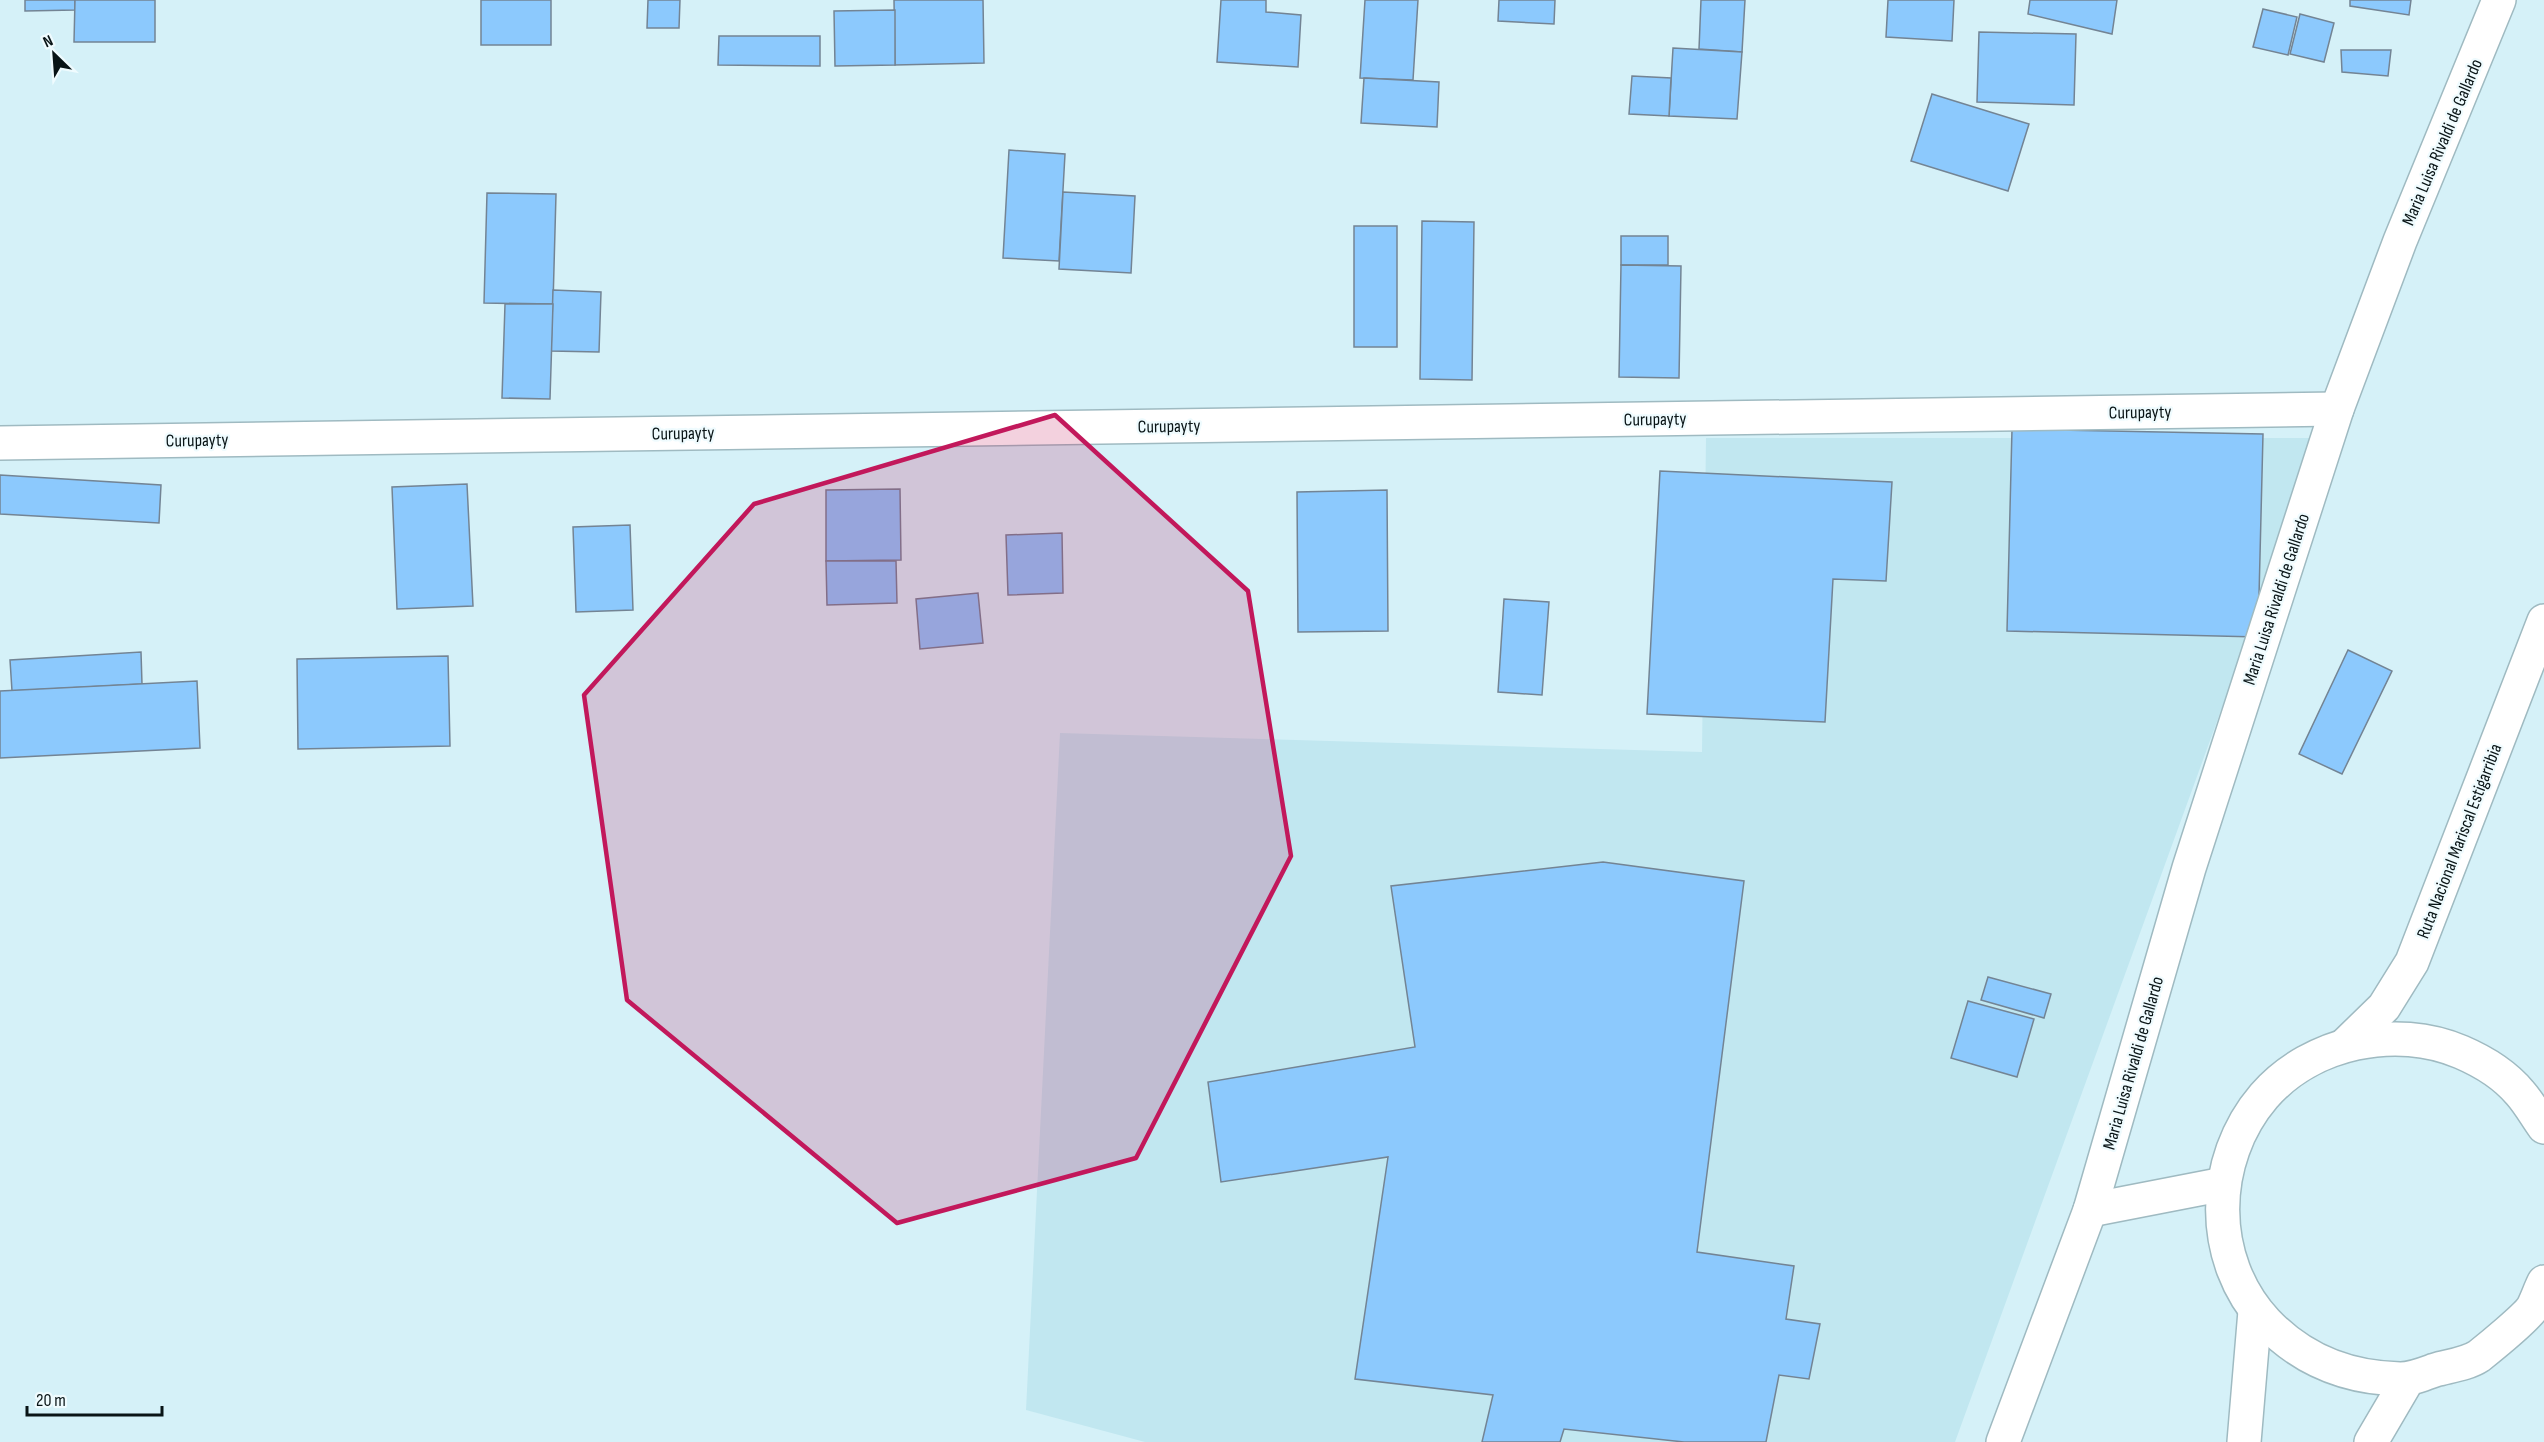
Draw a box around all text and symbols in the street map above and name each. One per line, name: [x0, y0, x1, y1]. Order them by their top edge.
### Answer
north arrow: [24, 24, 84, 84]
text: N: [40, 31, 56, 52]
street label: Maria Luisa Rivaldi de Gallardo: [2398, 56, 2487, 229]
street label: Curupayty: [2108, 401, 2172, 424]
street label: Curupayty: [1623, 408, 1687, 431]
street label: Curupayty: [1137, 415, 1201, 438]
street label: Curupayty: [651, 422, 715, 445]
street label: Curupayty: [165, 429, 229, 452]
street label: Maria Luisa Rivaldi de Gallardo: [2239, 511, 2314, 687]
street label: Ruta Nacional Mariscal Estigarribia: [2413, 741, 2506, 941]
street label: Maria Luisa Rivaldi de Gallardo: [2099, 974, 2168, 1152]
scale bar: [27, 1379, 162, 1417]
text: 20 m: [36, 1390, 66, 1411]

